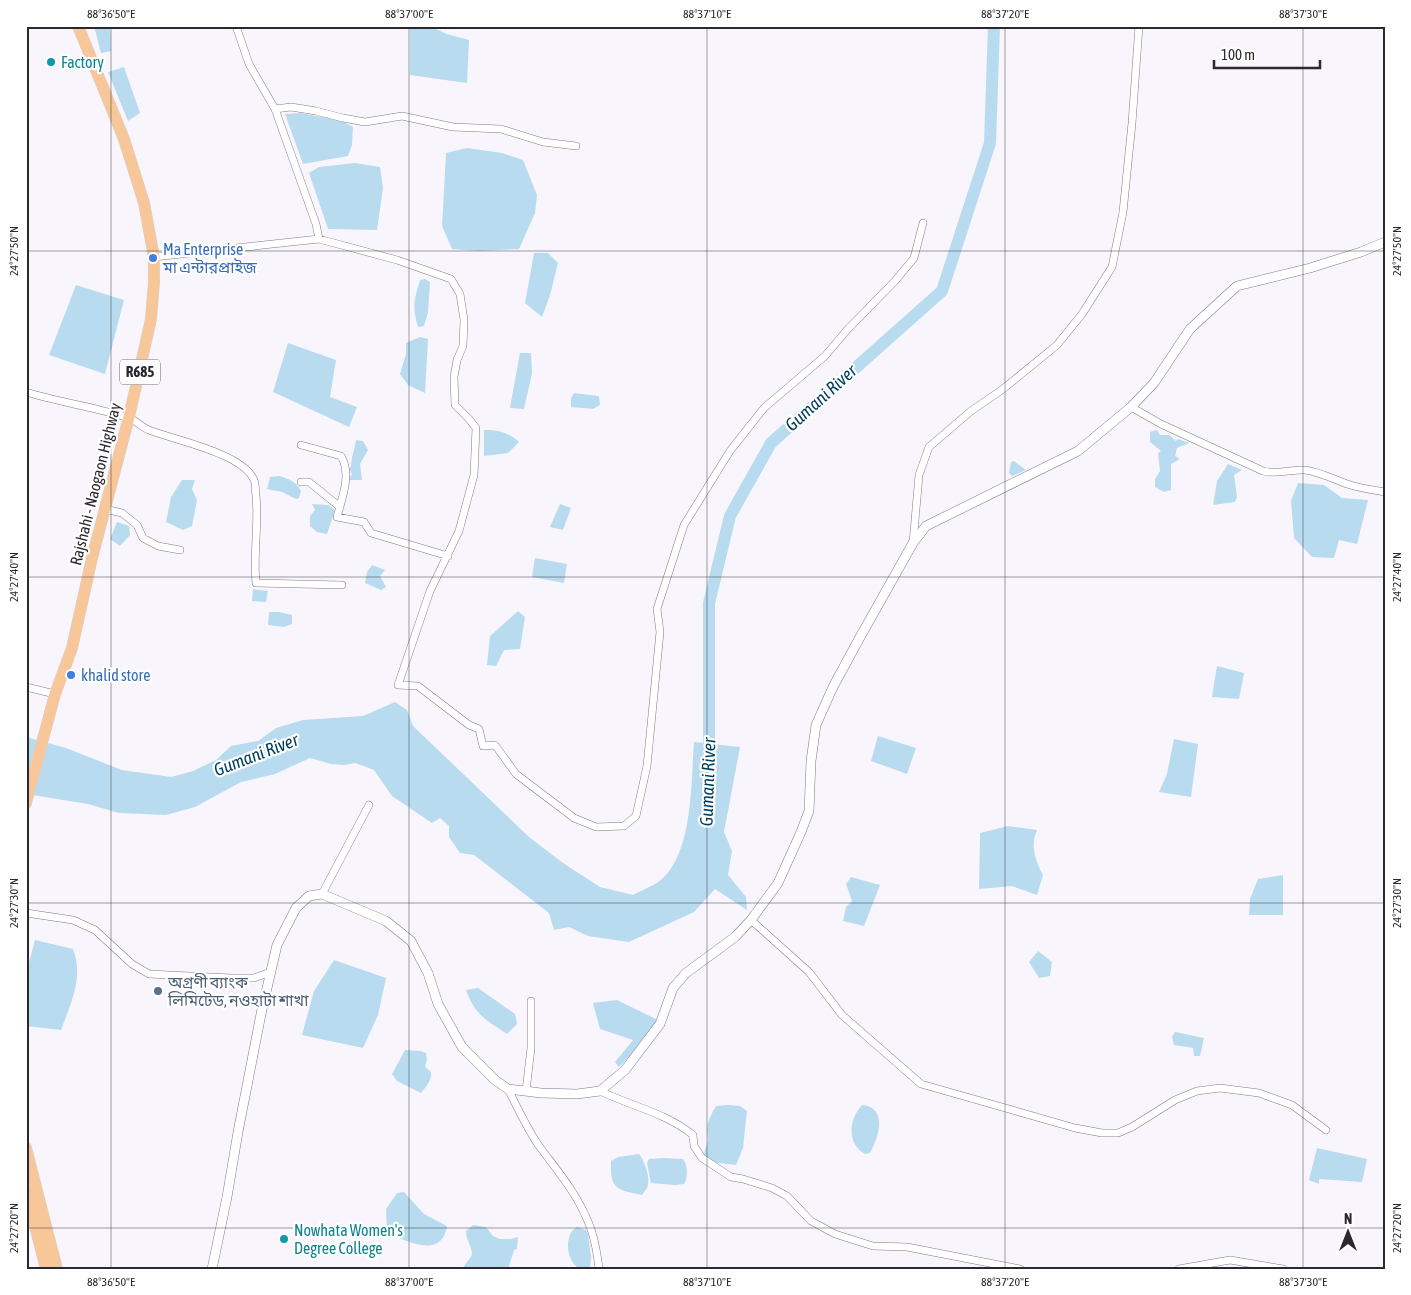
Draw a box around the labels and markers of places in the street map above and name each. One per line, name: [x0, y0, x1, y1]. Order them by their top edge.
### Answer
place label: Factory: [61, 53, 104, 72]
marker: Factory: [45, 56, 57, 68]
place label: Ma Enterprise মা এন্টারপ্রাইজ: [162, 240, 257, 276]
marker: Ma Enterprise মা এন্টারপ্রাইজ: [147, 252, 159, 264]
place label: khalid store: [81, 666, 151, 684]
marker: khalid store: [65, 669, 77, 681]
place label: অগ্রণী ব্যাংক লিমিটেড, নওহাটা শাখা: [167, 973, 309, 1009]
marker: অগ্রণী ব্যাংক লিমিটেড, নওহাটা শাখা: [152, 985, 164, 997]
place label: Nowhata Women's Degree College: [294, 1221, 403, 1258]
marker: Nowhata Women's Degree College: [278, 1233, 290, 1245]

